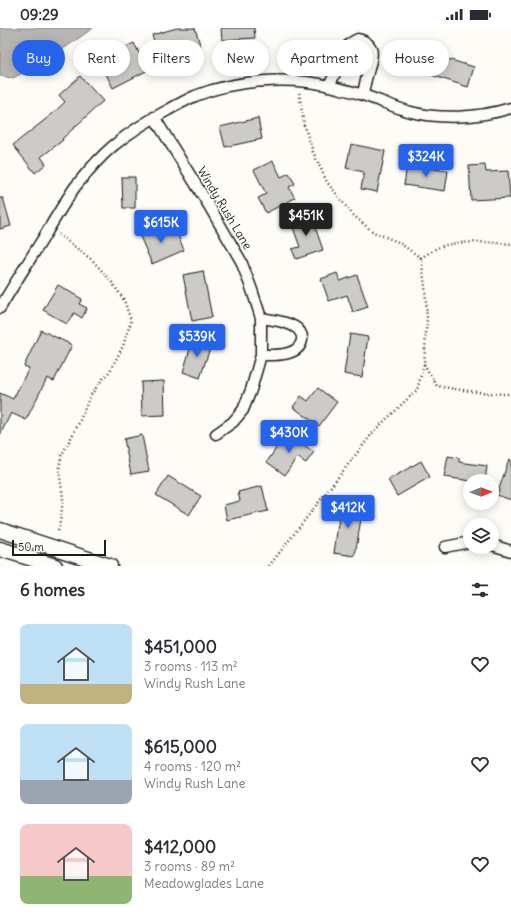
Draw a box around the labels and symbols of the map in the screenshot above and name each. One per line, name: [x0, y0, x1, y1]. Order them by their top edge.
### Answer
pin: $324K: [398, 144, 454, 178]
street label: Windy Rush Lane: [194, 164, 256, 252]
pin: $451K: [278, 203, 334, 237]
pin: $615K: [133, 210, 189, 244]
pin: $539K: [169, 324, 225, 358]
pin: $430K: [261, 420, 317, 454]
north arrow: [463, 474, 499, 510]
pin: $412K: [320, 495, 376, 529]
scale bar: [12, 538, 106, 557]

